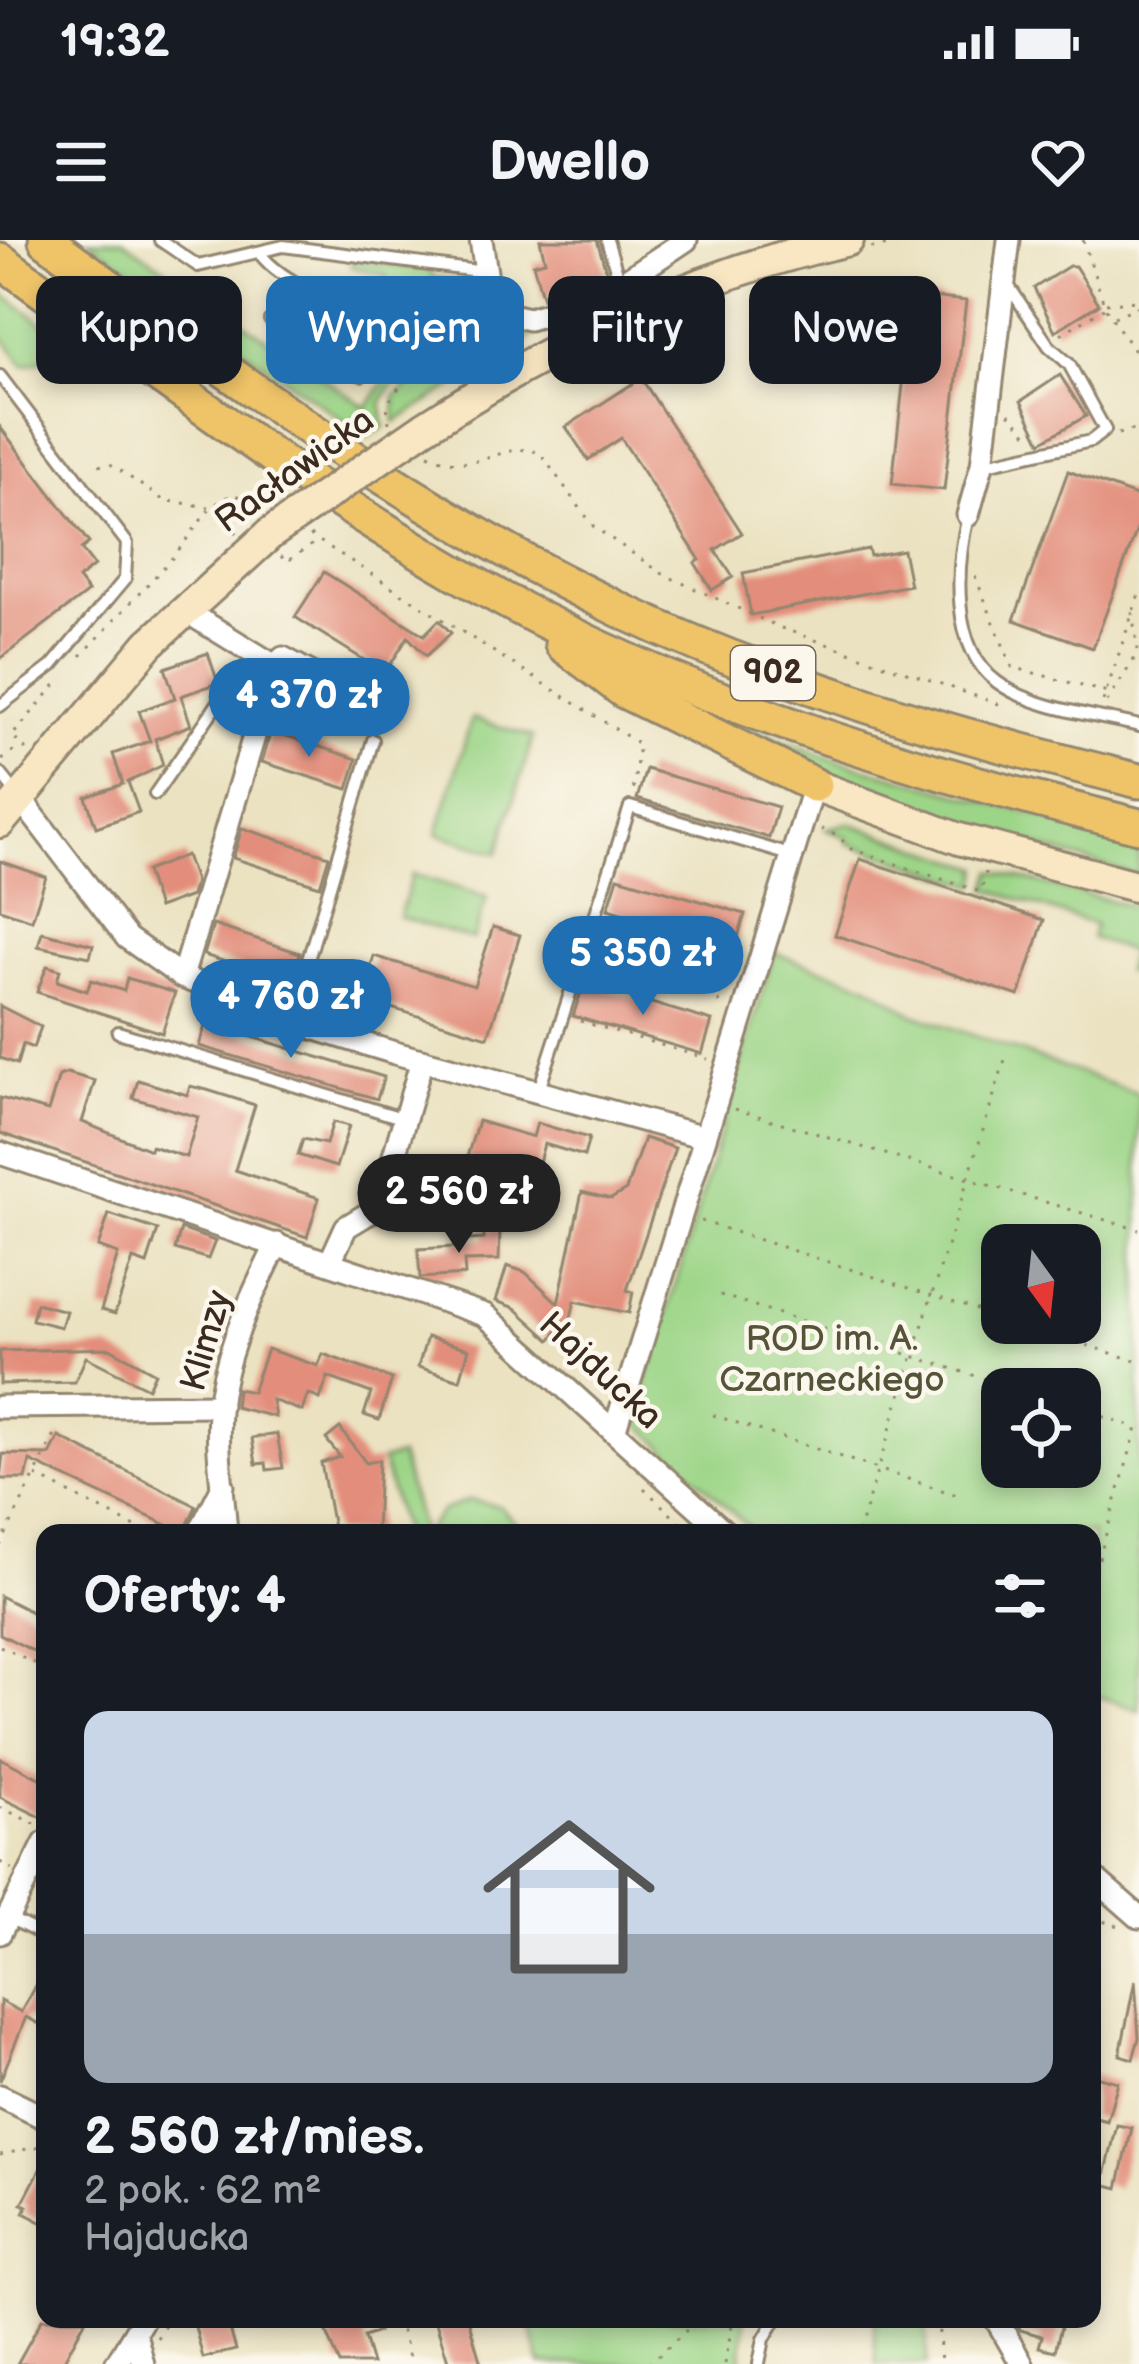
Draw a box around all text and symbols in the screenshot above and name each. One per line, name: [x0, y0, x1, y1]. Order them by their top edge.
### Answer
text: 19:32: [60, 15, 169, 70]
icon: menu: [48, 129, 114, 195]
icon: heart: [1025, 129, 1091, 195]
text: Dwello: [489, 130, 650, 195]
chip: Kupno: [36, 276, 242, 384]
chip: Wynajem: [266, 276, 524, 384]
chip: Filtry: [548, 276, 725, 384]
chip: Nowe: [749, 276, 941, 384]
street label: Racławicka: [207, 399, 383, 543]
road number: 902: [731, 646, 815, 700]
pin: 4 370 zł: [185, 658, 433, 760]
text: 4 370 zł: [236, 673, 382, 720]
pin: 5 350 zł: [519, 916, 767, 1018]
text: 5 350 zł: [569, 931, 717, 978]
pin: 4 760 zł: [167, 959, 415, 1061]
text: 4 760 zł: [217, 974, 365, 1021]
pin: 2 560 zł: [335, 1154, 583, 1256]
text: 2 560 zł: [384, 1169, 534, 1216]
north arrow: [981, 1224, 1101, 1344]
map controls: [981, 1224, 1101, 1488]
street label: Klimzy: [172, 1285, 242, 1396]
street label: Hajducka: [530, 1303, 670, 1439]
park label: ROD im. A. Czarneckiego: [719, 1318, 945, 1402]
button: locate: [981, 1368, 1101, 1488]
icon: filters: [987, 1563, 1053, 1629]
text: Oferty: 4: [84, 1566, 286, 1627]
icon: home: [461, 1789, 677, 2005]
text: 2 560 zł/mies.: [84, 2107, 424, 2168]
text: 2 pok. · 62 m²: [84, 2168, 322, 2215]
text: Hajducka: [84, 2215, 249, 2262]

